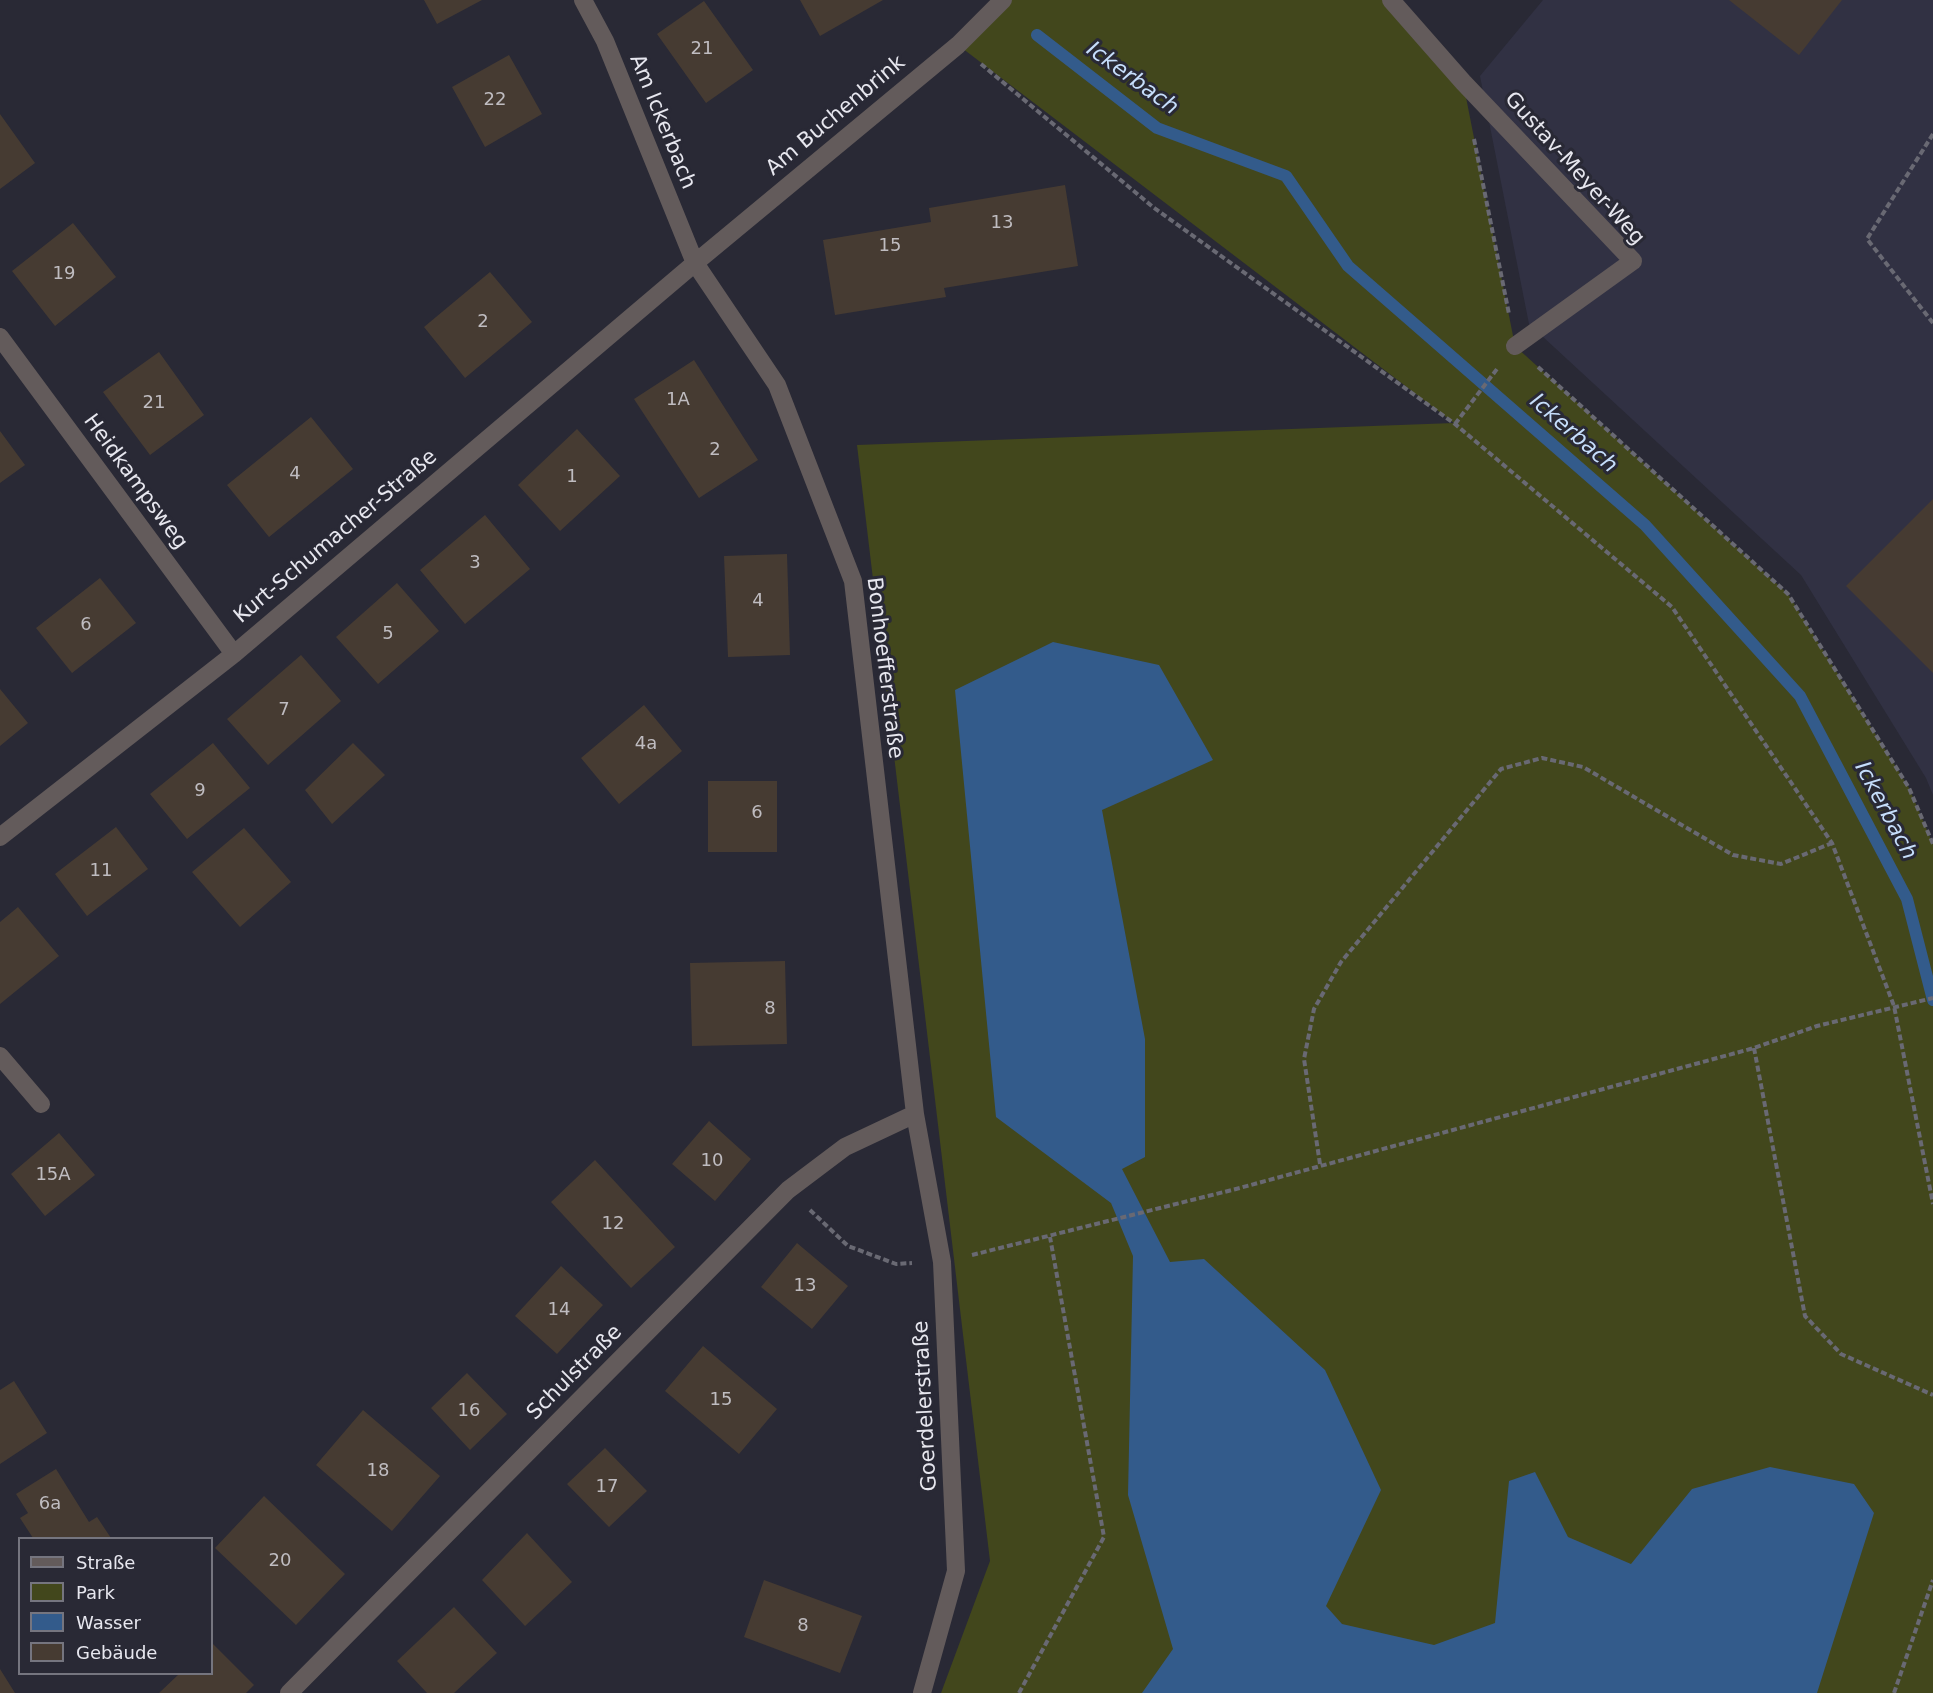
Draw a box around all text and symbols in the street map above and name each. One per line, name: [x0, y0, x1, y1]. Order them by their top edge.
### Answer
water label: Ickerbach: [1081, 37, 1183, 121]
house number: 21: [691, 38, 713, 60]
street label: Am Ickerbach: [623, 51, 701, 193]
street label: Am Buchenbrink: [761, 51, 911, 181]
street label: Gustav-Meyer-Weg: [1499, 87, 1649, 251]
house number: 22: [484, 89, 506, 111]
house number: 13: [991, 212, 1013, 234]
house number: 15: [879, 235, 901, 257]
house number: 19: [53, 263, 75, 285]
house number: 2: [477, 311, 489, 333]
house number: 1A: [666, 389, 690, 411]
water label: Ickerbach: [1524, 389, 1622, 479]
house number: 21: [143, 392, 165, 414]
street label: Heidkampsweg: [78, 410, 192, 554]
house number: 2: [709, 439, 721, 461]
street label: Kurt-Schumacher-Straße: [229, 445, 443, 629]
house number: 4: [289, 463, 301, 485]
house number: 1: [566, 466, 578, 488]
house number: 3: [469, 552, 481, 574]
street label: Bonhoefferstraße: [860, 576, 908, 760]
house number: 4: [752, 590, 764, 612]
house number: 6: [80, 614, 92, 636]
house number: 5: [382, 623, 394, 645]
house number: 7: [278, 699, 290, 721]
house number: 4a: [635, 733, 657, 755]
water label: Ickerbach: [1848, 757, 1922, 865]
house number: 9: [194, 780, 206, 802]
house number: 6: [751, 802, 763, 824]
house number: 11: [90, 860, 112, 882]
house number: 8: [764, 998, 776, 1020]
house number: 10: [701, 1150, 723, 1172]
house number: 15A: [35, 1164, 71, 1186]
house number: 12: [602, 1213, 624, 1235]
house number: 13: [794, 1275, 816, 1297]
house number: 14: [548, 1299, 570, 1321]
street label: Schulstraße: [522, 1320, 628, 1426]
street label: Goerdelerstraße: [909, 1320, 943, 1492]
house number: 15: [710, 1389, 732, 1411]
house number: 16: [458, 1400, 480, 1422]
house number: 18: [367, 1460, 389, 1482]
house number: 17: [596, 1476, 618, 1498]
house number: 6a: [39, 1493, 61, 1515]
legend: [18, 1537, 213, 1675]
house number: 20: [269, 1550, 291, 1572]
text: Straße: [76, 1552, 135, 1573]
text: Park: [76, 1582, 115, 1603]
text: Wasser: [76, 1612, 141, 1633]
house number: 8: [797, 1615, 809, 1637]
text: Gebäude: [76, 1642, 157, 1663]

